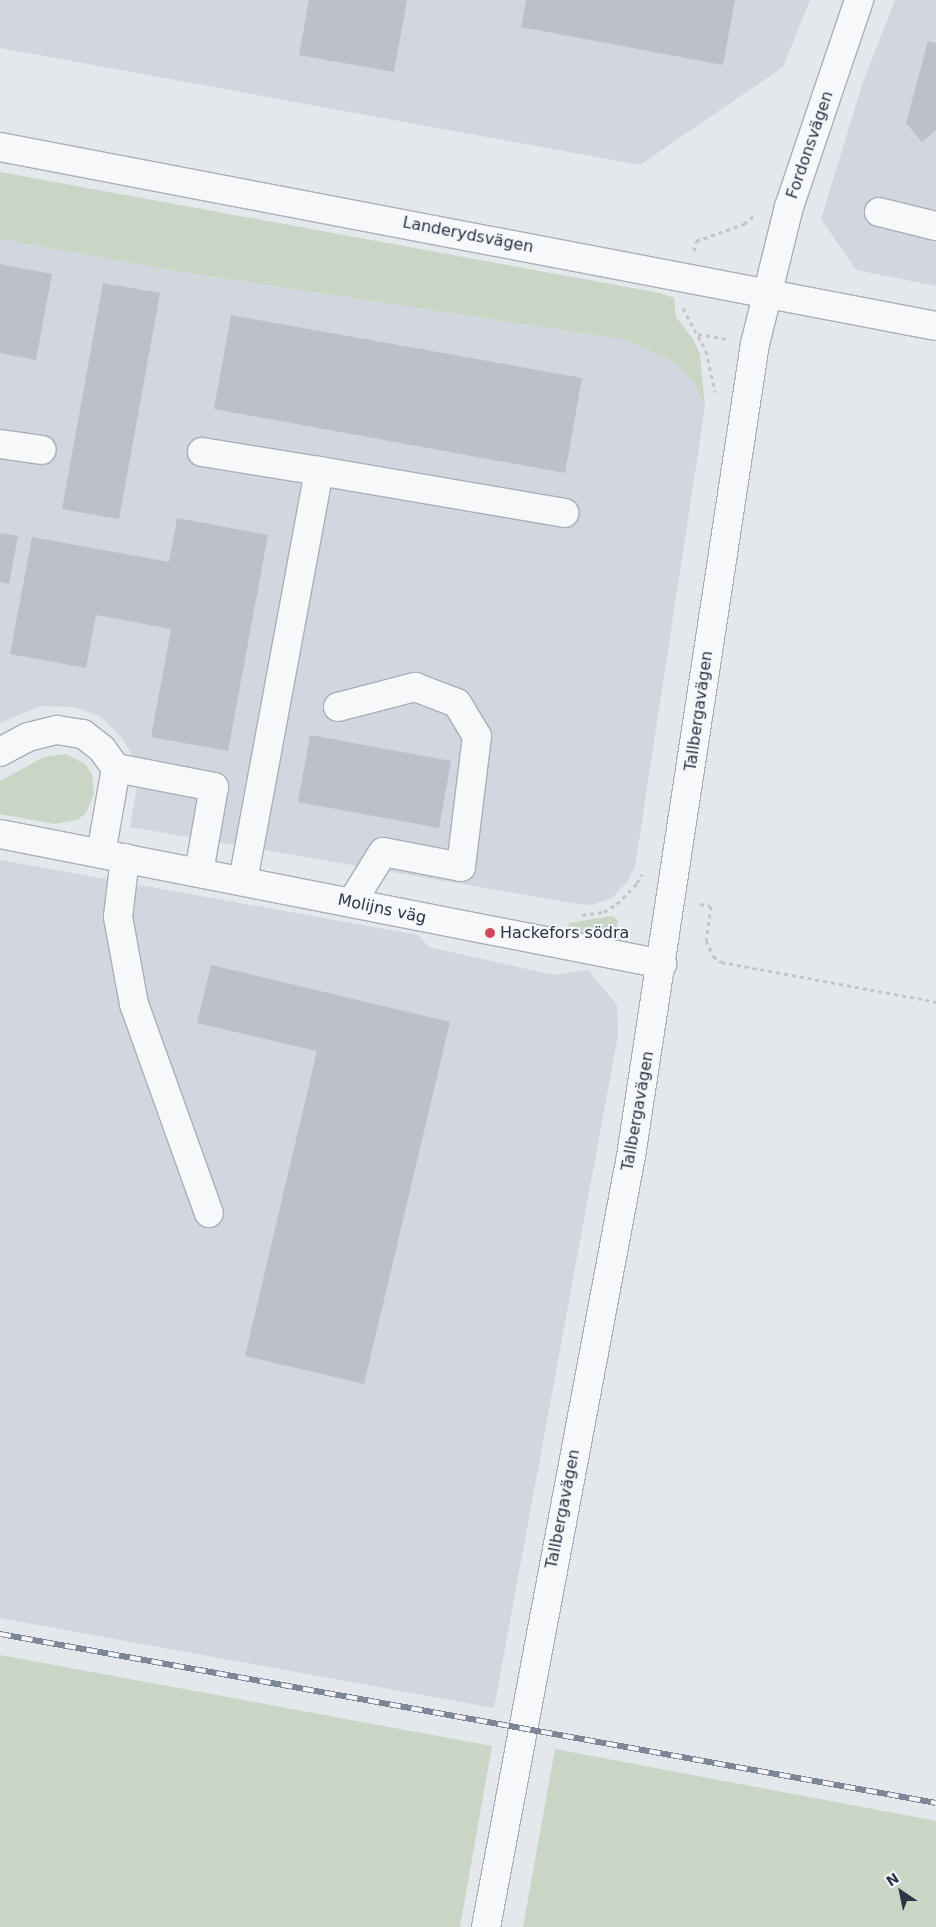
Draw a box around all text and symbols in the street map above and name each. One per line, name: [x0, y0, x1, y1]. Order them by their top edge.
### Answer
street label: Fordonsvägen: [783, 89, 837, 201]
street label: Landerydsvägen: [401, 213, 535, 257]
street label: Tallbergavägen: [681, 650, 717, 772]
street label: Molijns väg: [336, 890, 428, 928]
place label: Hackefors södra: [500, 923, 629, 943]
marker: Hackefors södra: [484, 927, 496, 939]
street label: Tallbergavägen: [618, 1050, 658, 1172]
street label: Tallbergavägen: [542, 1448, 584, 1570]
north arrow: [876, 1867, 926, 1917]
text: N: [883, 1870, 902, 1889]

